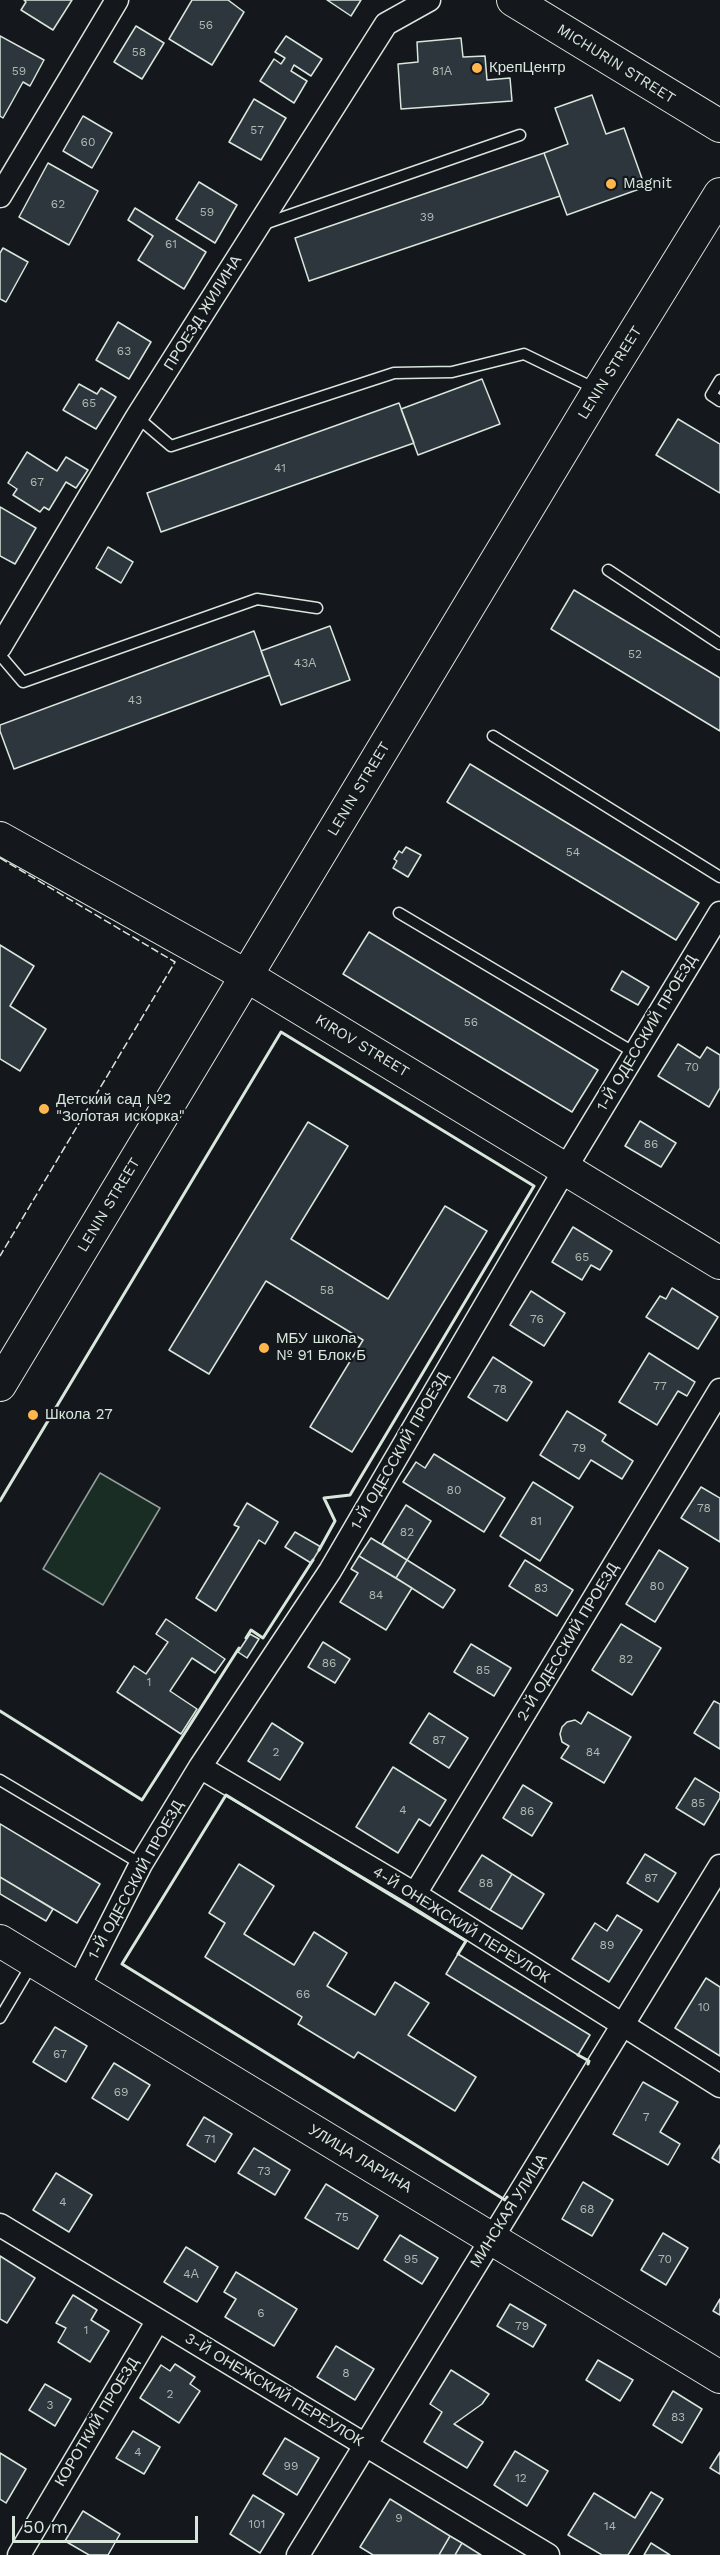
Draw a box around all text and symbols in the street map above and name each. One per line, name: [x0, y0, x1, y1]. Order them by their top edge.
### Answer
house number: 56: [199, 18, 213, 32]
street label: MICHURIN STREET: [554, 20, 678, 108]
house number: 58: [132, 45, 146, 59]
place label: КрепЦентр: [489, 59, 565, 77]
marker: КрепЦентр: [470, 61, 484, 75]
house number: 59: [12, 64, 26, 78]
house number: 81А: [432, 64, 452, 78]
house number: 57: [250, 123, 264, 137]
house number: 60: [81, 135, 95, 149]
place label: Magnit: [623, 175, 672, 193]
marker: Magnit: [604, 177, 618, 191]
house number: 62: [51, 197, 65, 211]
house number: 59: [200, 205, 214, 219]
house number: 39: [420, 210, 434, 224]
house number: 61: [165, 237, 177, 251]
street label: ПРОЕЗД ЖИЛИНА: [160, 252, 246, 374]
street label: LENIN STREET: [574, 323, 646, 423]
house number: 63: [117, 344, 131, 358]
house number: 65: [82, 396, 96, 410]
house number: 41: [274, 461, 286, 475]
house number: 67: [30, 475, 44, 489]
house number: 52: [628, 647, 642, 661]
house number: 43А: [294, 656, 316, 670]
house number: 43: [128, 693, 142, 707]
street label: LENIN STREET: [324, 739, 394, 839]
house number: 54: [566, 845, 580, 859]
street label: 1-Й ОДЕССКИЙ ПРОЕЗД: [593, 952, 701, 1114]
street label: KIROV STREET: [312, 1011, 412, 1081]
house number: 56: [464, 1015, 478, 1029]
house number: 70: [685, 1060, 699, 1074]
place label: Детский сад №2 "Золотая искорка": [56, 1091, 185, 1126]
marker: Детский сад №2 "Золотая искорка": [37, 1102, 51, 1116]
house number: 86: [644, 1137, 658, 1151]
street label: LENIN STREET: [74, 1155, 144, 1255]
house number: 65: [575, 1250, 589, 1264]
house number: 58: [320, 1283, 334, 1297]
house number: 76: [530, 1312, 544, 1326]
place label: МБУ школа № 91 Блок Б: [276, 1330, 366, 1365]
marker: МБУ школа № 91 Блок Б: [257, 1341, 271, 1355]
street label: 1-Й ОДЕССКИЙ ПРОЕЗД: [347, 1369, 453, 1533]
house number: 77: [653, 1379, 667, 1393]
house number: 78: [493, 1382, 507, 1396]
place label: Школа 27: [45, 1406, 113, 1424]
marker: Школа 27: [26, 1408, 40, 1422]
house number: 79: [572, 1441, 586, 1455]
house number: 80: [447, 1483, 461, 1497]
house number: 78: [697, 1501, 711, 1515]
house number: 81: [530, 1514, 542, 1528]
house number: 82: [400, 1525, 414, 1539]
street label: 2-Й ОДЕССКИЙ ПРОЕЗД: [514, 1560, 622, 1724]
house number: 80: [650, 1579, 664, 1593]
house number: 83: [534, 1581, 548, 1595]
house number: 84: [369, 1588, 383, 1602]
house number: 82: [619, 1652, 633, 1666]
house number: 86: [322, 1656, 336, 1670]
house number: 85: [476, 1663, 490, 1677]
house number: 1: [147, 1675, 151, 1689]
house number: 87: [432, 1733, 446, 1747]
house number: 2: [273, 1745, 279, 1759]
house number: 84: [586, 1745, 600, 1759]
house number: 85: [691, 1796, 705, 1810]
street label: 1-Й ОДЕССКИЙ ПРОЕЗД: [85, 1797, 187, 1963]
house number: 4: [399, 1803, 407, 1817]
house number: 86: [520, 1804, 534, 1818]
street label: 4-Й ОНЕЖСКИЙ ПЕРЕУЛОК: [369, 1863, 553, 1987]
house number: 87: [644, 1871, 658, 1885]
house number: 88: [479, 1876, 493, 1890]
house number: 89: [600, 1938, 614, 1952]
house number: 66: [296, 1987, 310, 2001]
house number: 10: [698, 2000, 710, 2014]
house number: 67: [53, 2047, 67, 2061]
house number: 69: [114, 2085, 128, 2099]
house number: 7: [643, 2110, 649, 2124]
street label: УЛИЦА ЛАРИНА: [305, 2121, 415, 2197]
house number: 71: [204, 2132, 216, 2146]
street label: МИНСКАЯ УЛИЦА: [467, 2151, 551, 2271]
house number: 73: [257, 2164, 271, 2178]
house number: 4: [59, 2195, 67, 2209]
house number: 68: [580, 2202, 594, 2216]
house number: 75: [335, 2210, 349, 2224]
house number: 95: [404, 2252, 418, 2266]
house number: 70: [658, 2252, 672, 2266]
house number: 4А: [183, 2267, 199, 2281]
house number: 6: [257, 2306, 265, 2320]
house number: 79: [515, 2319, 529, 2333]
house number: 1: [84, 2323, 88, 2337]
street label: 3-Й ОНЕЖСКИЙ ПЕРЕУЛОК: [182, 2330, 366, 2450]
street label: КОРОТКИЙ ПРОЕЗД: [51, 2354, 143, 2490]
house number: 8: [342, 2366, 350, 2380]
house number: 2: [167, 2387, 173, 2401]
house number: 3: [47, 2398, 53, 2412]
house number: 83: [671, 2410, 685, 2424]
house number: 4: [134, 2445, 142, 2459]
house number: 99: [284, 2459, 298, 2473]
house number: 12: [515, 2471, 527, 2485]
scale bar: [15, 2504, 201, 2542]
house number: 9: [395, 2511, 403, 2525]
text: 50 m: [23, 2516, 68, 2537]
house number: 101: [249, 2517, 265, 2531]
house number: 14: [604, 2519, 616, 2533]

